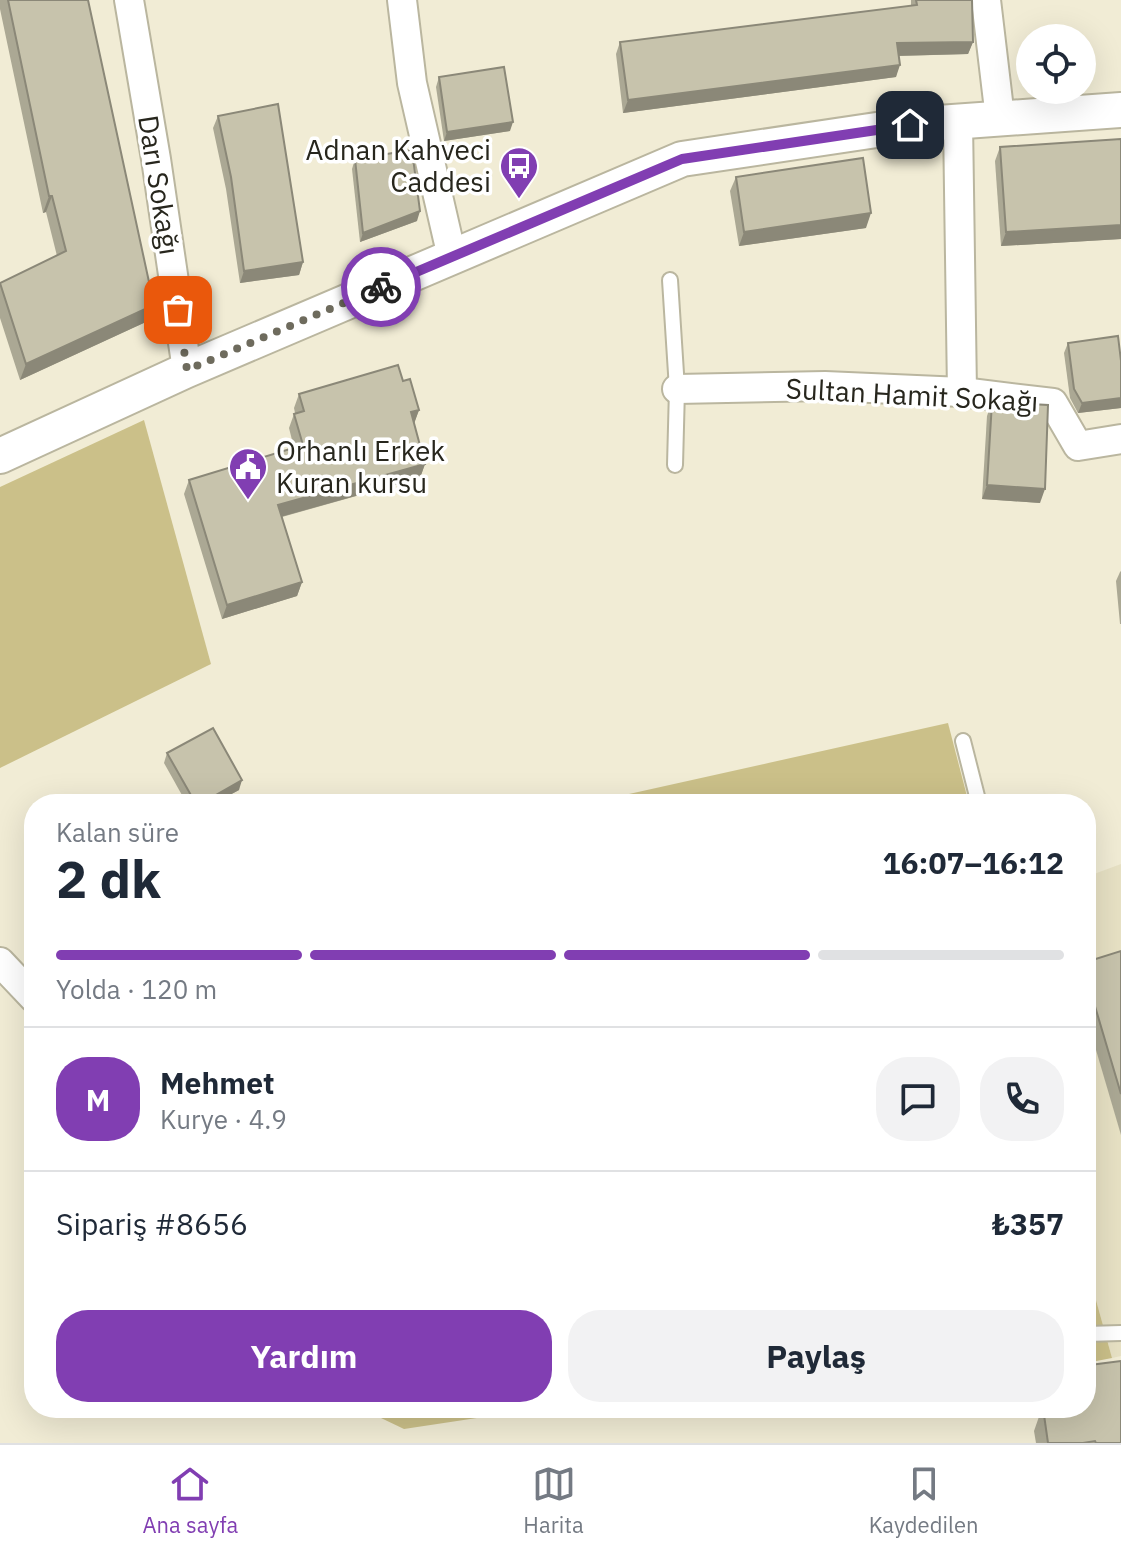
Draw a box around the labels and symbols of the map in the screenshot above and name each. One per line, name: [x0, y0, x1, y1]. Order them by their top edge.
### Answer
pin: [876, 91, 944, 159]
street label: Darı Sokağı: [130, 112, 189, 257]
place label: Adnan Kahveci Caddesi: [305, 131, 491, 200]
bus stop icon: Adnan Kahveci Caddesi: [498, 145, 540, 200]
courier: [341, 247, 421, 327]
pin: [144, 276, 212, 344]
street label: Sultan Hamit Sokağı: [785, 369, 1039, 420]
place label: Orhanlı Erkek Kuran kursu: [276, 432, 445, 501]
public building icon: Orhanlı Erkek Kuran kursu: [227, 446, 269, 501]

